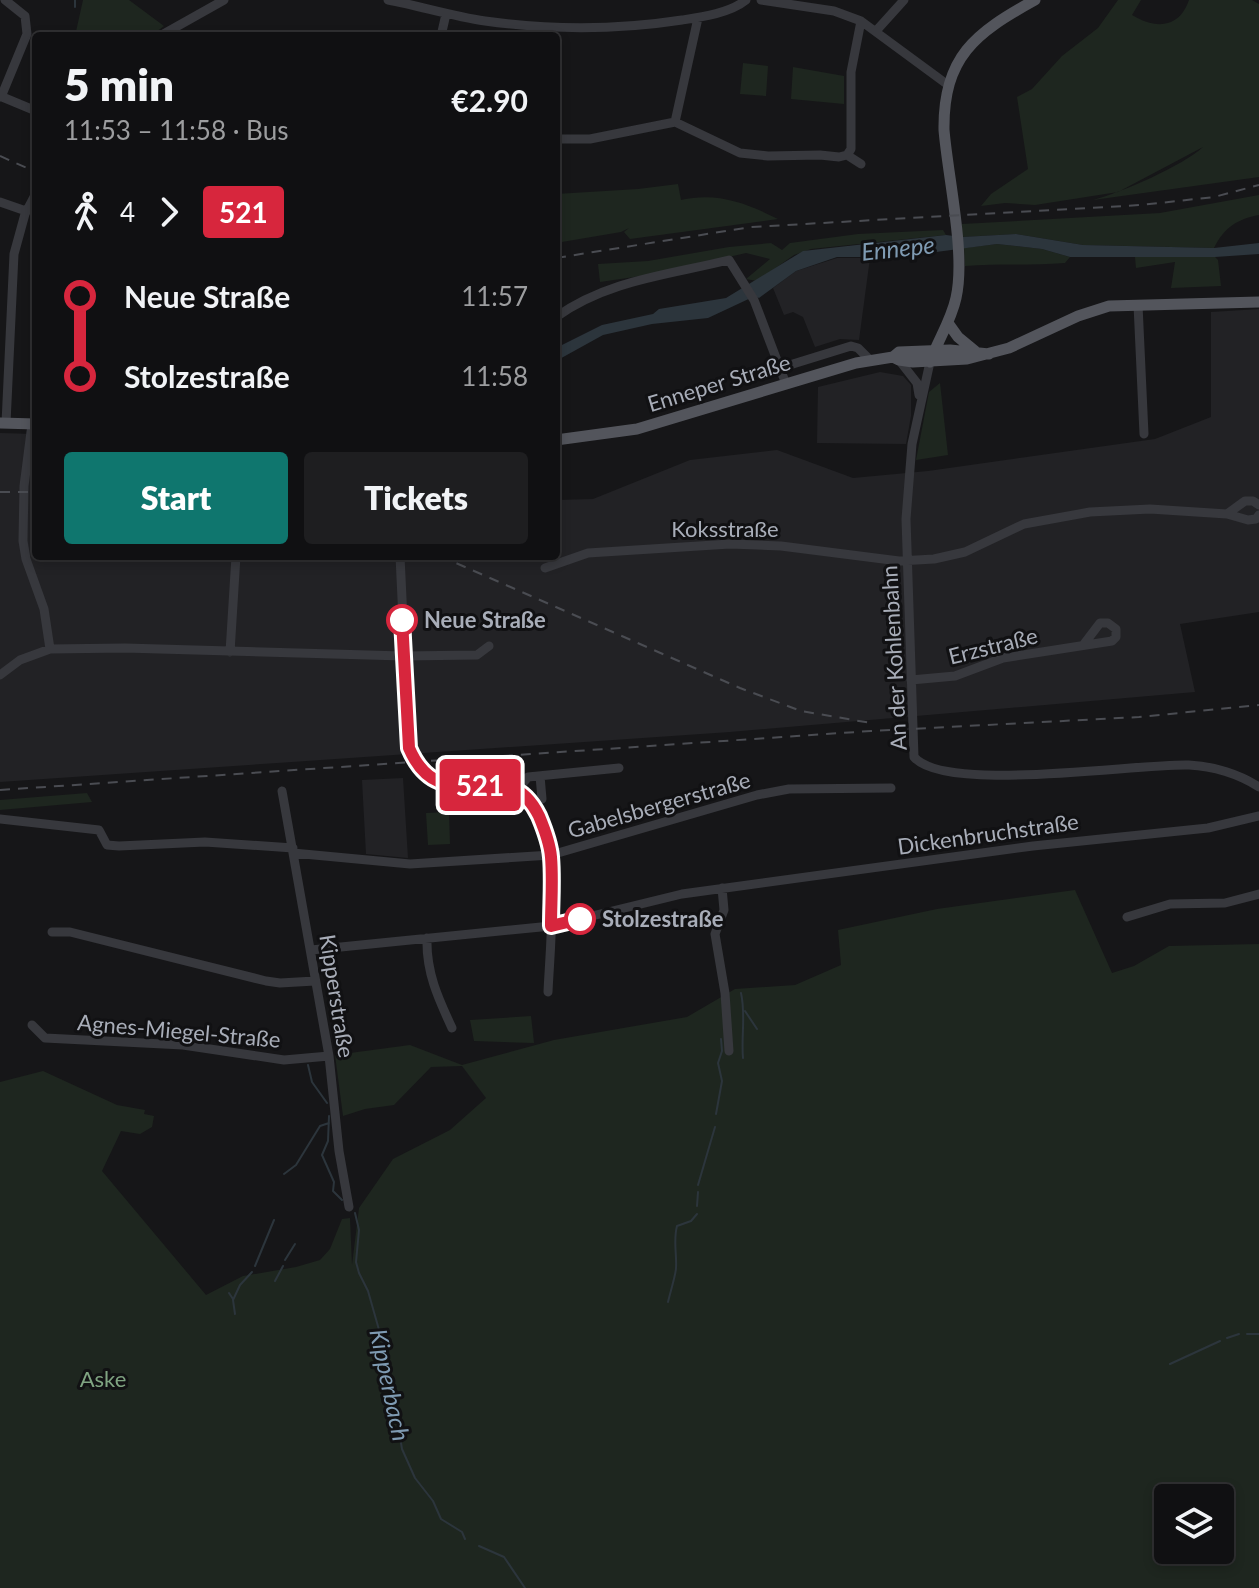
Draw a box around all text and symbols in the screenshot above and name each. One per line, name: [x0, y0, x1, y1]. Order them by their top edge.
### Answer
text: 5 min: [64, 58, 174, 110]
text: €2.90: [451, 82, 528, 118]
text: 11:53 – 11:58 · Bus: [64, 114, 288, 146]
icon: walk: [64, 190, 108, 234]
icon: forward: [147, 190, 191, 234]
text: 521: [219, 195, 268, 229]
text: 4: [120, 196, 135, 228]
water label: Ennepe: [860, 229, 936, 266]
text: Neue Straße: [124, 278, 290, 314]
text: 11:57: [461, 280, 528, 312]
street label: Enneper Straße: [644, 348, 794, 417]
text: Stolzestraße: [124, 358, 290, 394]
text: 11:58: [461, 360, 528, 392]
button: Start: [64, 452, 288, 544]
button: Tickets: [304, 452, 528, 544]
street label: Koksstraße: [671, 515, 779, 542]
street label: An der Kohlenbahn: [875, 565, 912, 751]
marker: Neue Straße: [387, 605, 417, 635]
place label: Neue Straße: [424, 606, 546, 633]
street label: Erzstraße: [946, 621, 1040, 670]
line badge: 521: [434, 759, 526, 811]
street label: Gabelsbergerstraße: [564, 766, 753, 843]
text: 521: [456, 768, 504, 802]
street label: Dickenbruchstraße: [896, 807, 1080, 860]
marker: Stolzestraße: [565, 904, 595, 934]
place label: Stolzestraße: [602, 905, 724, 932]
street label: Kipperstraße: [314, 932, 361, 1060]
street label: Agnes-Miegel-Straße: [76, 1008, 282, 1053]
water label: Kipperbach: [364, 1326, 416, 1443]
park label: Aske: [80, 1365, 126, 1392]
map controls: [1154, 1484, 1234, 1564]
button: layers: [1154, 1484, 1234, 1564]

